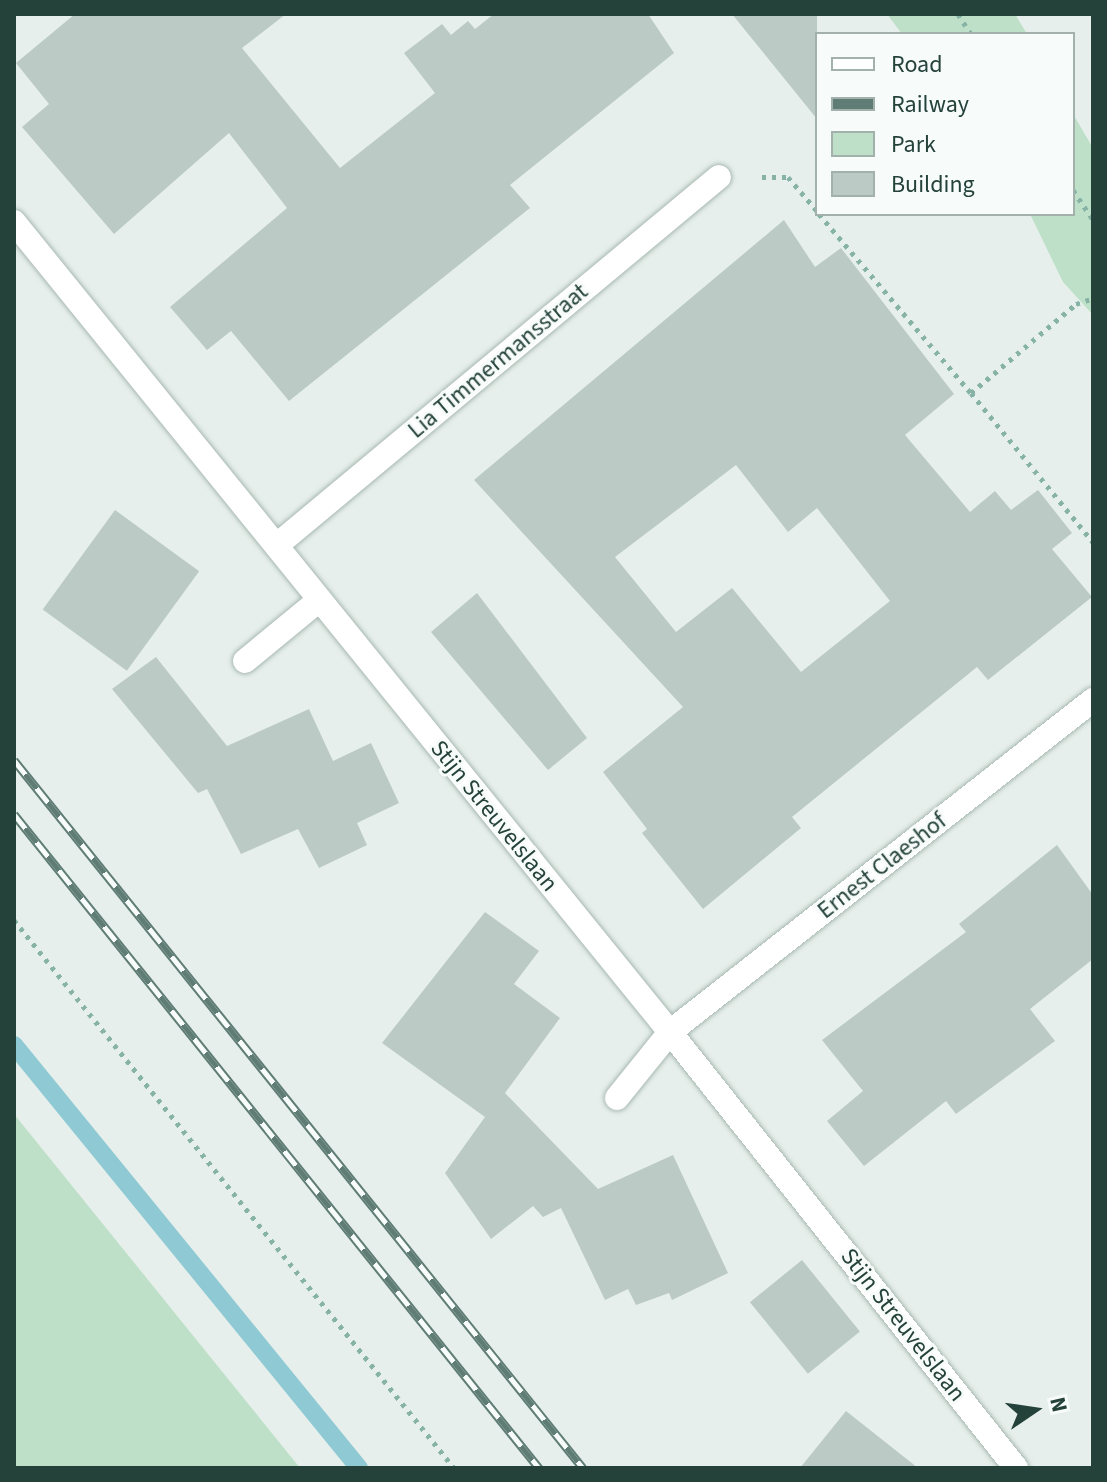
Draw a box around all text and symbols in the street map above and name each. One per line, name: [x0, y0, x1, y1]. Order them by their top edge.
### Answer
legend: [815, 32, 1075, 216]
text: Road: [891, 47, 943, 82]
text: Railway: [891, 87, 969, 122]
text: Park: [891, 127, 936, 162]
text: Building: [891, 167, 975, 202]
street label: Lia Timmermansstraat: [402, 277, 594, 445]
street label: Stijn Streuvelslaan: [424, 735, 564, 897]
street label: Ernest Claeshof: [812, 807, 952, 925]
street label: Stijn Streuvelslaan: [834, 1243, 972, 1407]
north arrow: [995, 1370, 1075, 1450]
text: N: [1041, 1394, 1076, 1415]

